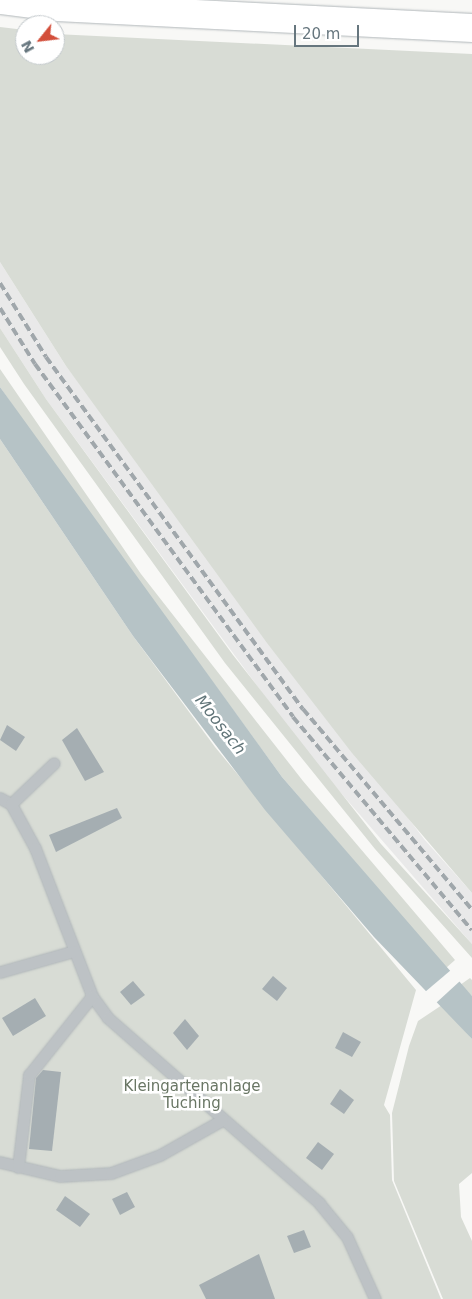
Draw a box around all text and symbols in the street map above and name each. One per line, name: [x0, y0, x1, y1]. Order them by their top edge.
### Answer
north arrow: [15, 15, 65, 65]
scale bar: [297, 15, 362, 47]
text: 20 m: [302, 25, 340, 43]
text: N: [18, 38, 38, 56]
water label: Moosach: [191, 691, 249, 759]
park label: Kleingartenanlage Tuching: [123, 1077, 261, 1112]

